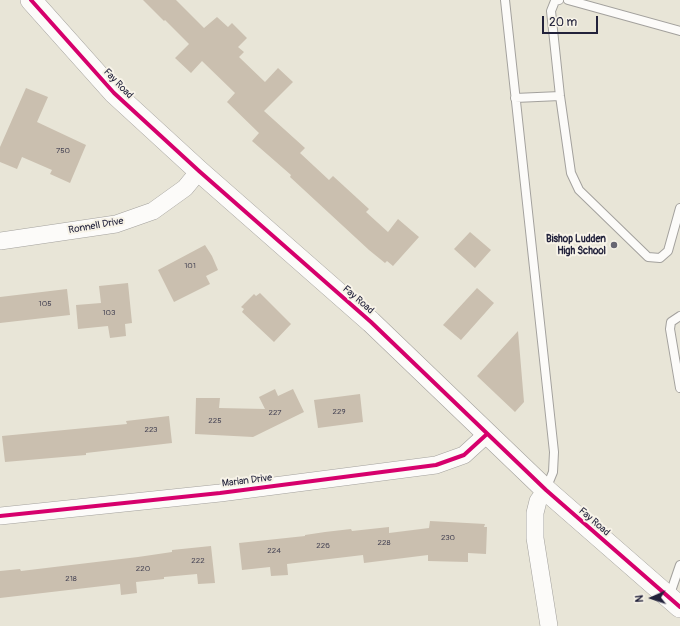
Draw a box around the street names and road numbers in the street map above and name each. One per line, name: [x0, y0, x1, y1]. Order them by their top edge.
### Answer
street label: Fay Road: [101, 66, 135, 102]
street label: Ronnell Drive: [68, 215, 124, 237]
street label: Fay Road: [340, 283, 376, 317]
street label: Marian Drive: [221, 472, 273, 490]
street label: Fay Road: [576, 505, 612, 539]

